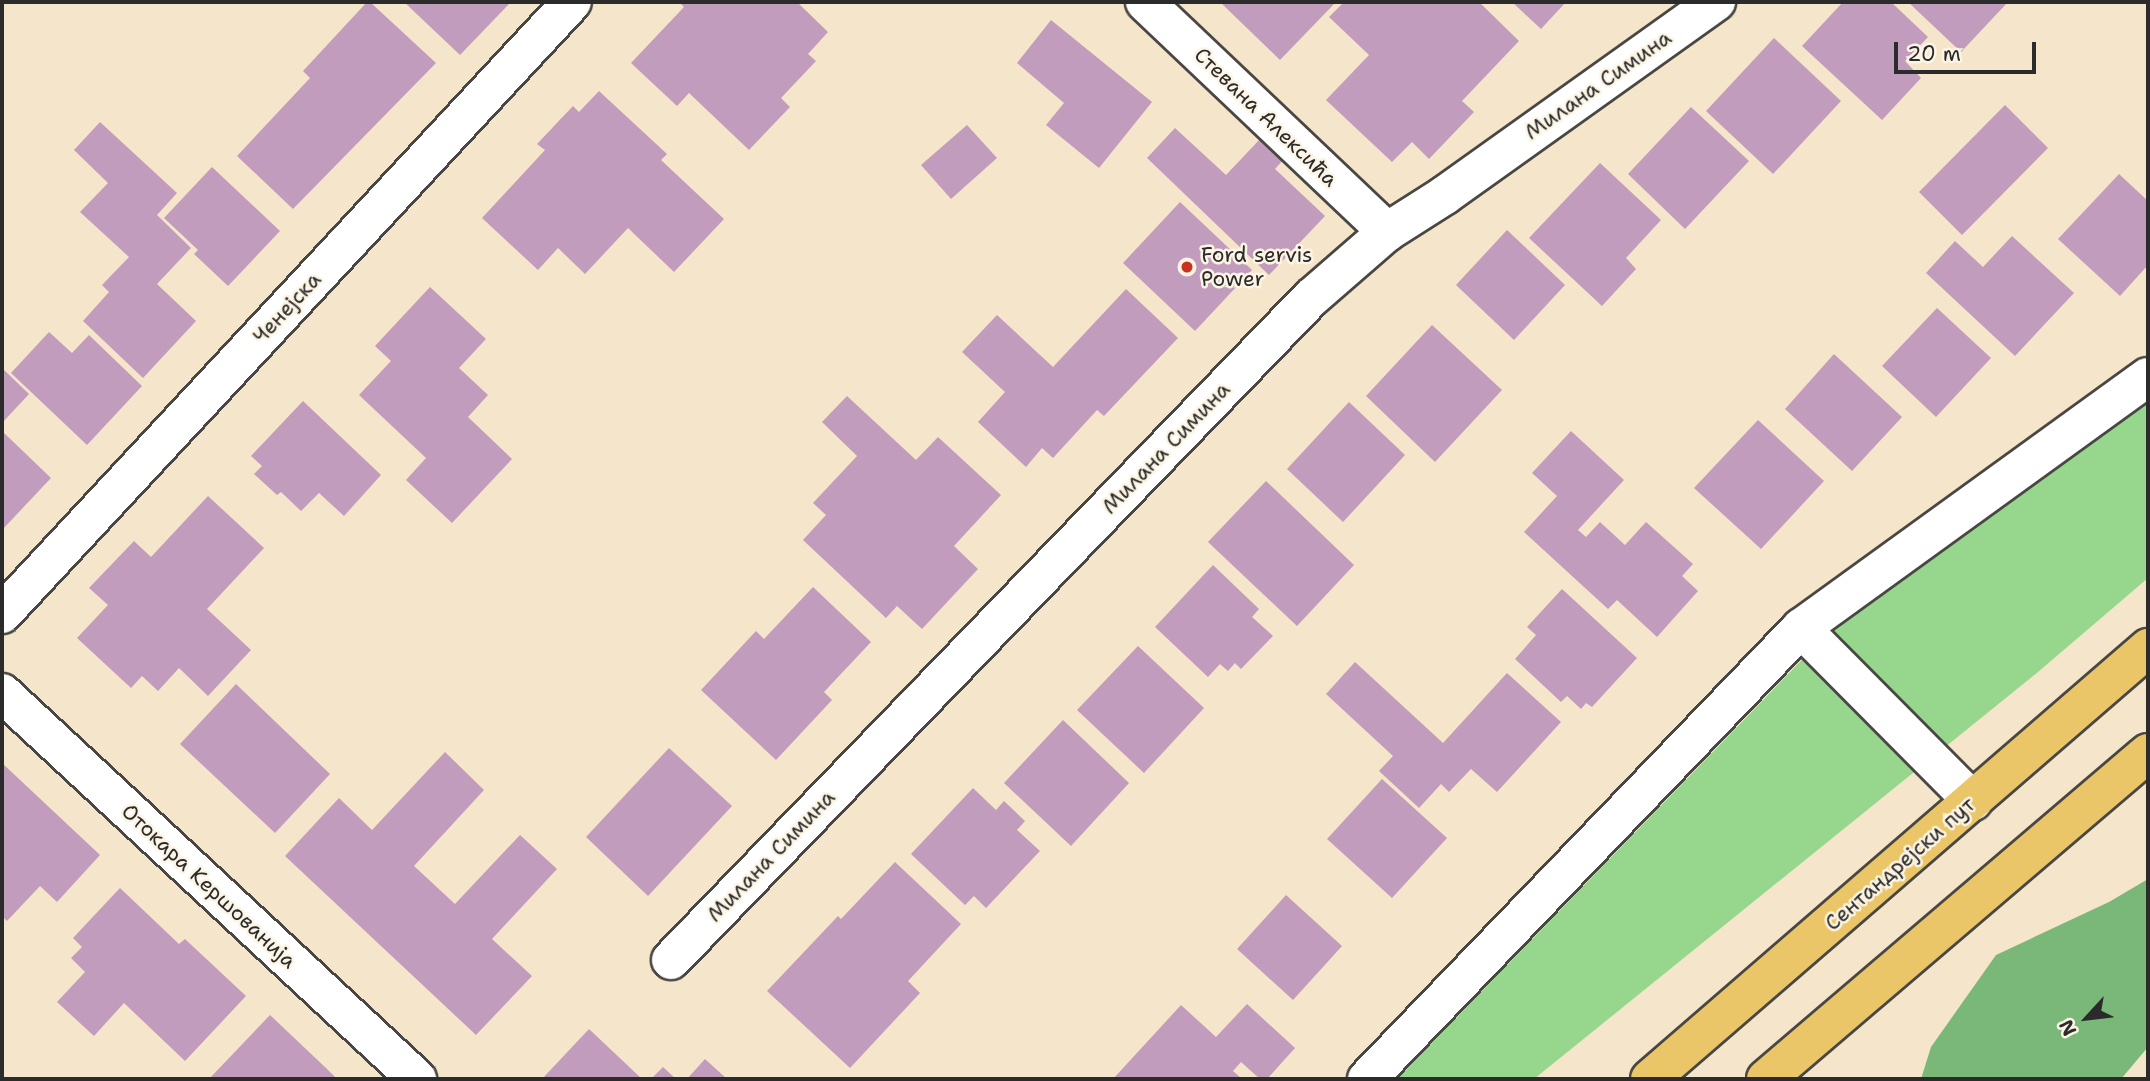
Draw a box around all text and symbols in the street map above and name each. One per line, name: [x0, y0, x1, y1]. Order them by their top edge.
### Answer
street label: Милана Симина: [1520, 25, 1676, 145]
scale bar: [1898, 28, 2040, 72]
text: 20 m: [1907, 40, 1961, 68]
street label: Стевана Алексића: [1189, 42, 1343, 192]
place label: Ford servis Power: [1201, 242, 1312, 292]
marker: Ford servis Power: [1179, 259, 1195, 275]
street label: Ченејска: [248, 267, 326, 349]
street label: Милана Симина: [1097, 377, 1235, 519]
street label: Милана Симина: [702, 785, 840, 927]
street label: Сентандрејски пут: [1820, 792, 1980, 936]
street label: Отокара Кершованија: [116, 798, 302, 974]
north arrow: [2052, 983, 2122, 1053]
text: N: [2053, 1015, 2082, 1040]

